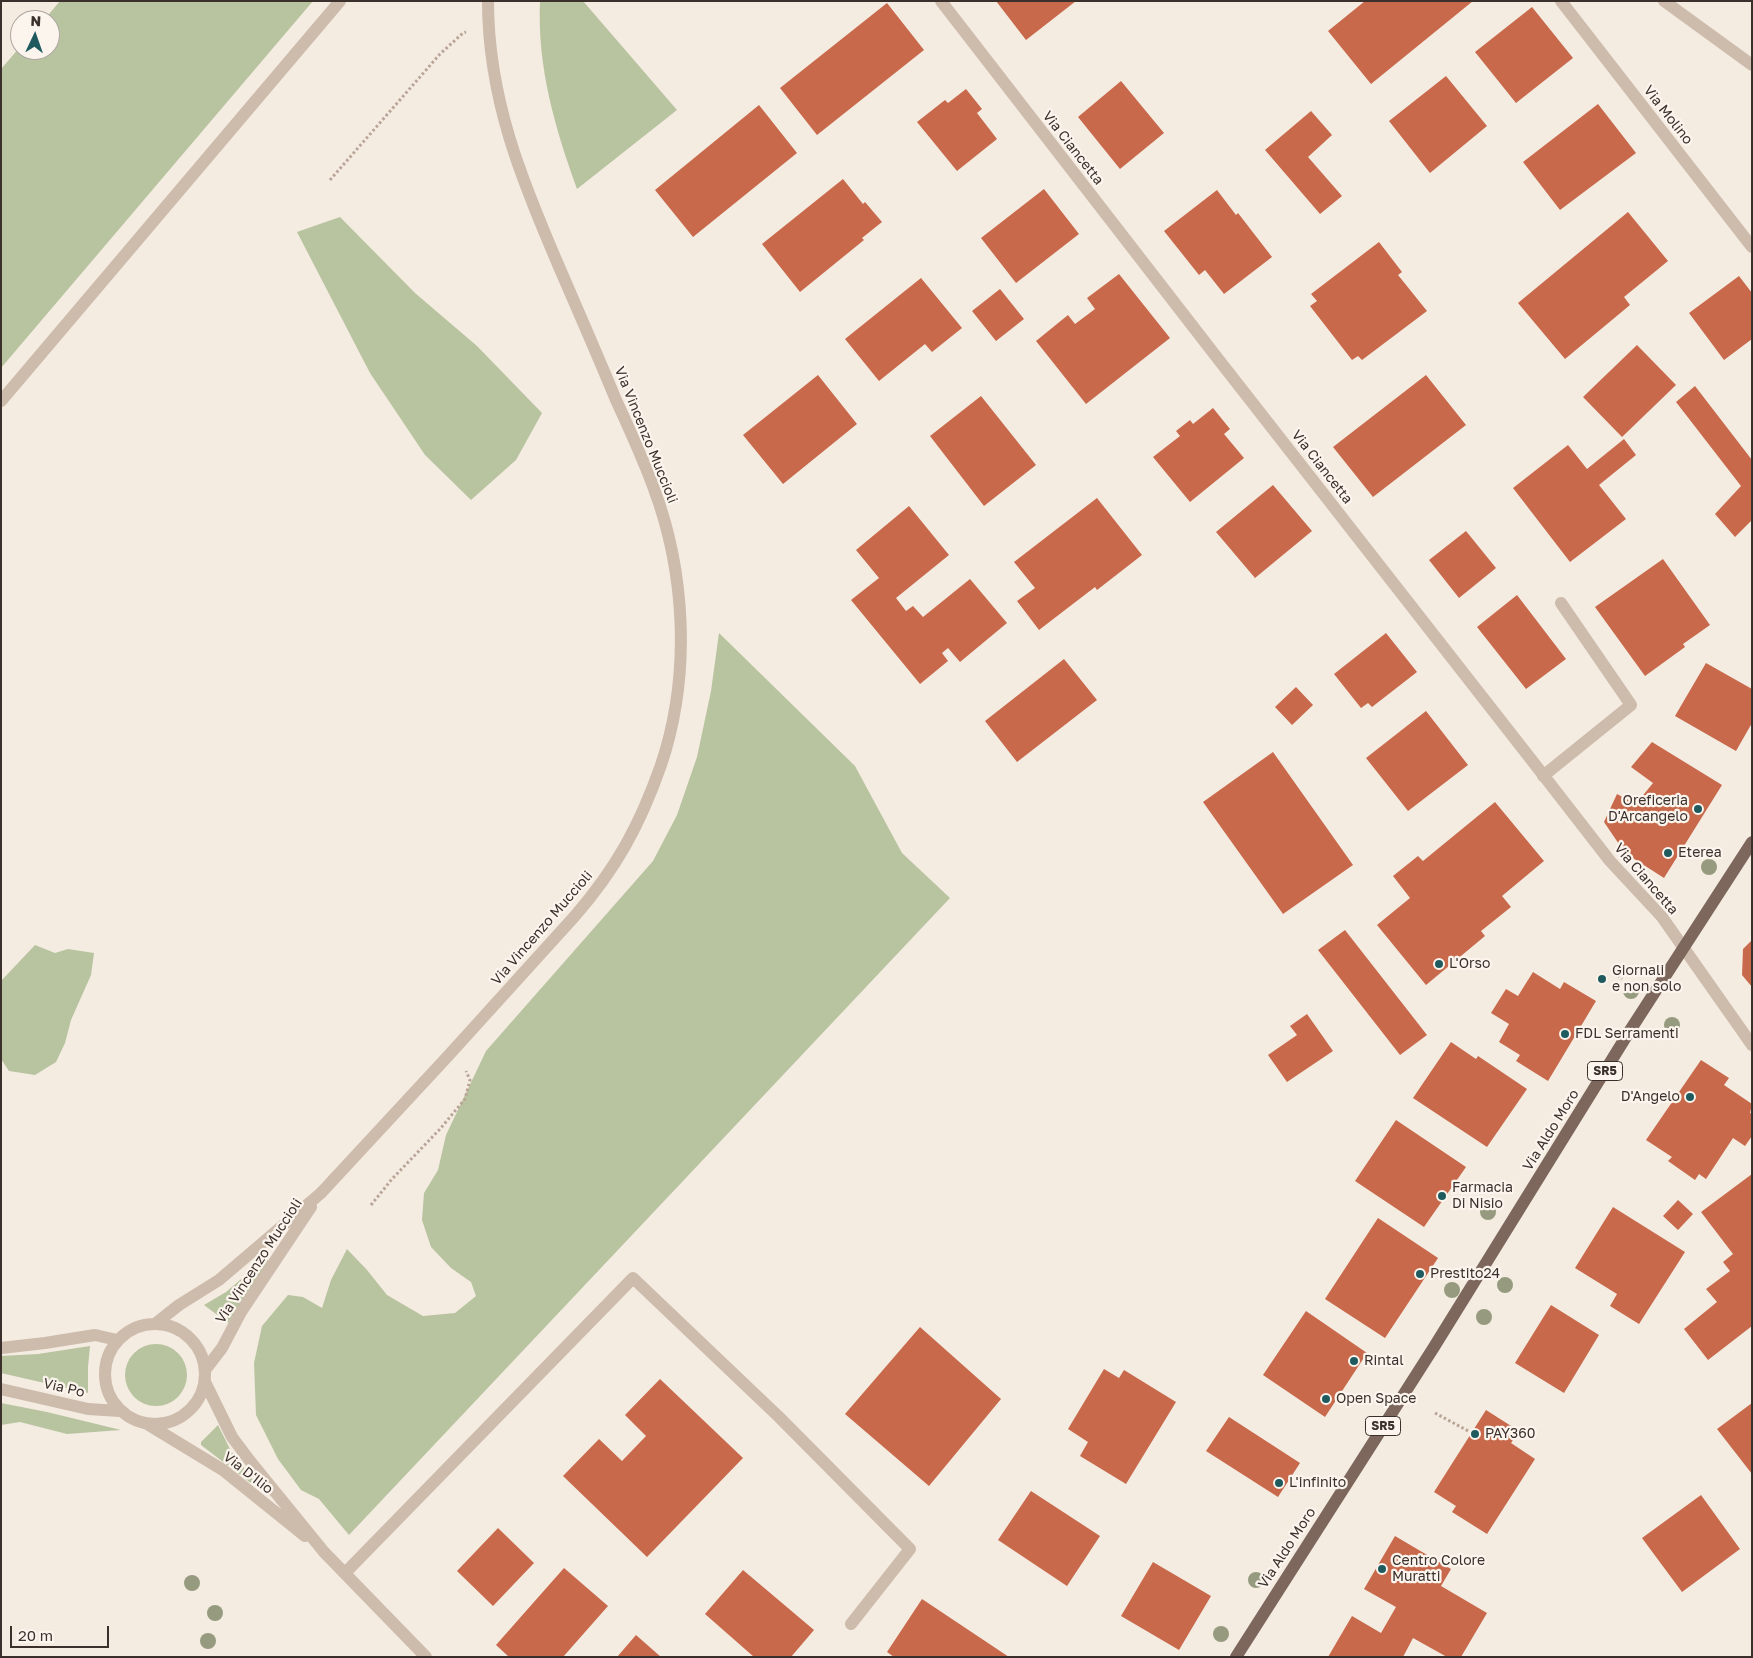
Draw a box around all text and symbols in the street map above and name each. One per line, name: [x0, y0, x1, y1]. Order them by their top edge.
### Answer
north arrow: [10, 10, 60, 60]
text: N: [30, 12, 42, 29]
street label: Via Molino: [1640, 82, 1696, 148]
street label: Via Ciancetta: [1039, 108, 1107, 188]
street label: Via Vincenzo Muccioli: [611, 364, 681, 506]
street label: Via Ciancetta: [1288, 427, 1356, 507]
place label: Oreficeria D'Arcangelo: [1608, 793, 1688, 826]
marker: Oreficeria D'Arcangelo: [1692, 803, 1704, 815]
street label: Via Ciancetta: [1610, 840, 1682, 918]
place label: Eterea: [1678, 845, 1722, 861]
marker: Eterea: [1662, 847, 1674, 859]
street label: Via Vincenzo Muccioli: [488, 867, 596, 989]
place label: L'Orso: [1449, 956, 1490, 972]
marker: L'Orso: [1433, 958, 1445, 970]
place label: Giornali e non solo: [1612, 963, 1681, 996]
marker: Giornali e non solo: [1596, 973, 1608, 985]
place label: FDL Serramenti: [1575, 1026, 1679, 1042]
marker: FDL Serramenti: [1559, 1028, 1571, 1040]
road number: SR5: [1588, 1062, 1622, 1080]
street label: Via Aldo Moro: [1519, 1086, 1583, 1174]
place label: D'Angelo: [1621, 1089, 1680, 1105]
marker: D'Angelo: [1684, 1091, 1696, 1103]
place label: Farmacia Di Nisio: [1452, 1180, 1513, 1212]
marker: Farmacia Di Nisio: [1436, 1190, 1448, 1202]
street label: Via Vincenzo Muccioli: [212, 1195, 306, 1327]
place label: Prestito24: [1430, 1266, 1500, 1282]
marker: Prestito24: [1414, 1268, 1426, 1280]
place label: Rintal: [1364, 1353, 1404, 1369]
marker: Rintal: [1348, 1355, 1360, 1367]
street label: Via Po: [42, 1375, 86, 1401]
place label: Open Space: [1336, 1391, 1416, 1407]
marker: Open Space: [1320, 1393, 1332, 1405]
road number: SR5: [1366, 1416, 1400, 1435]
place label: PAY360: [1485, 1426, 1535, 1442]
marker: PAY360: [1469, 1428, 1481, 1440]
street label: Via D'Ilio: [220, 1448, 276, 1498]
place label: L'infinito: [1289, 1475, 1346, 1491]
marker: L'infinito: [1273, 1477, 1285, 1489]
street label: Via Aldo Moro: [1255, 1505, 1319, 1591]
place label: Centro Colore Muratti: [1392, 1553, 1485, 1585]
marker: Centro Colore Muratti: [1376, 1563, 1388, 1575]
scale bar: [12, 1616, 111, 1648]
text: 20 m: [18, 1626, 53, 1644]

